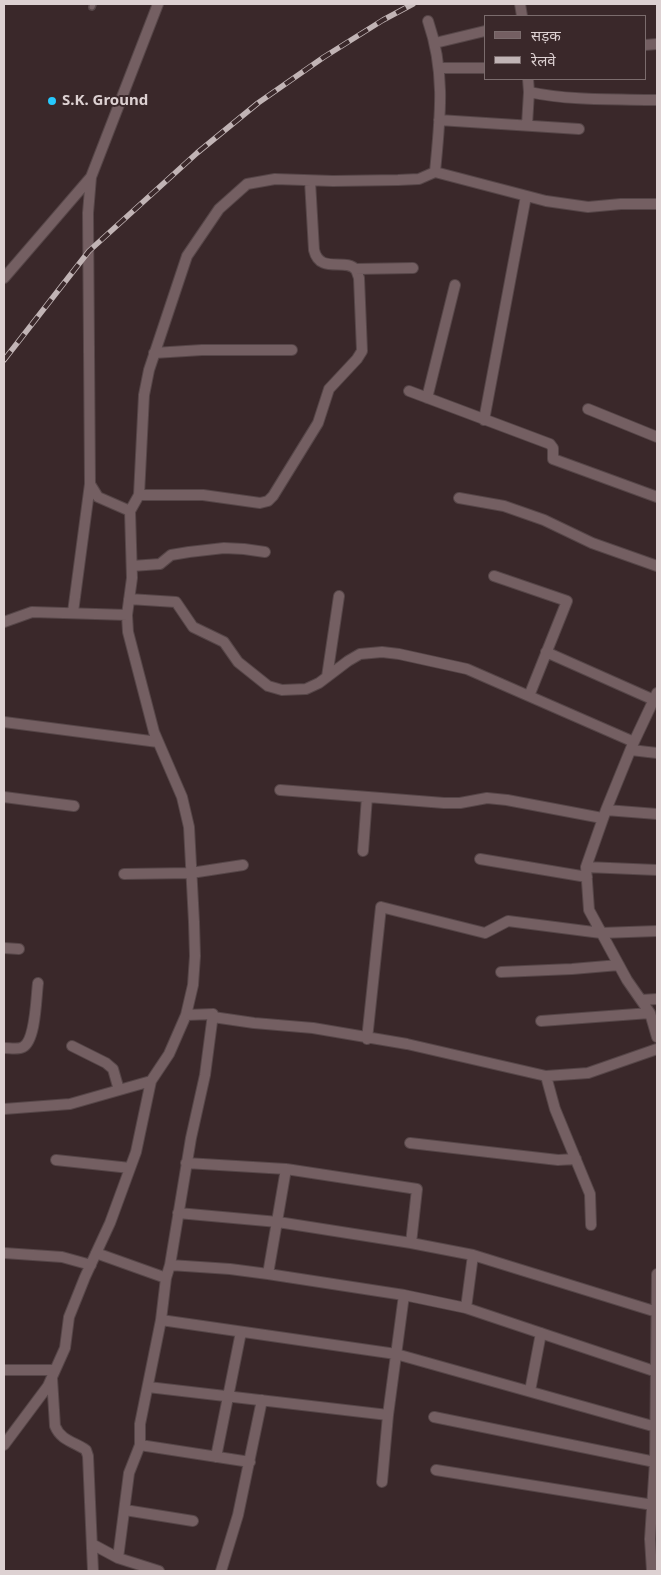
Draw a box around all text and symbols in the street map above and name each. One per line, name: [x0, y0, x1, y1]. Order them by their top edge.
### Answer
legend: [483, 15, 646, 80]
text: सड़क: [531, 25, 561, 45]
text: रेलवे: [531, 50, 556, 70]
place label: S.K. Ground: [62, 92, 148, 110]
marker: S.K. Ground: [46, 95, 58, 107]

